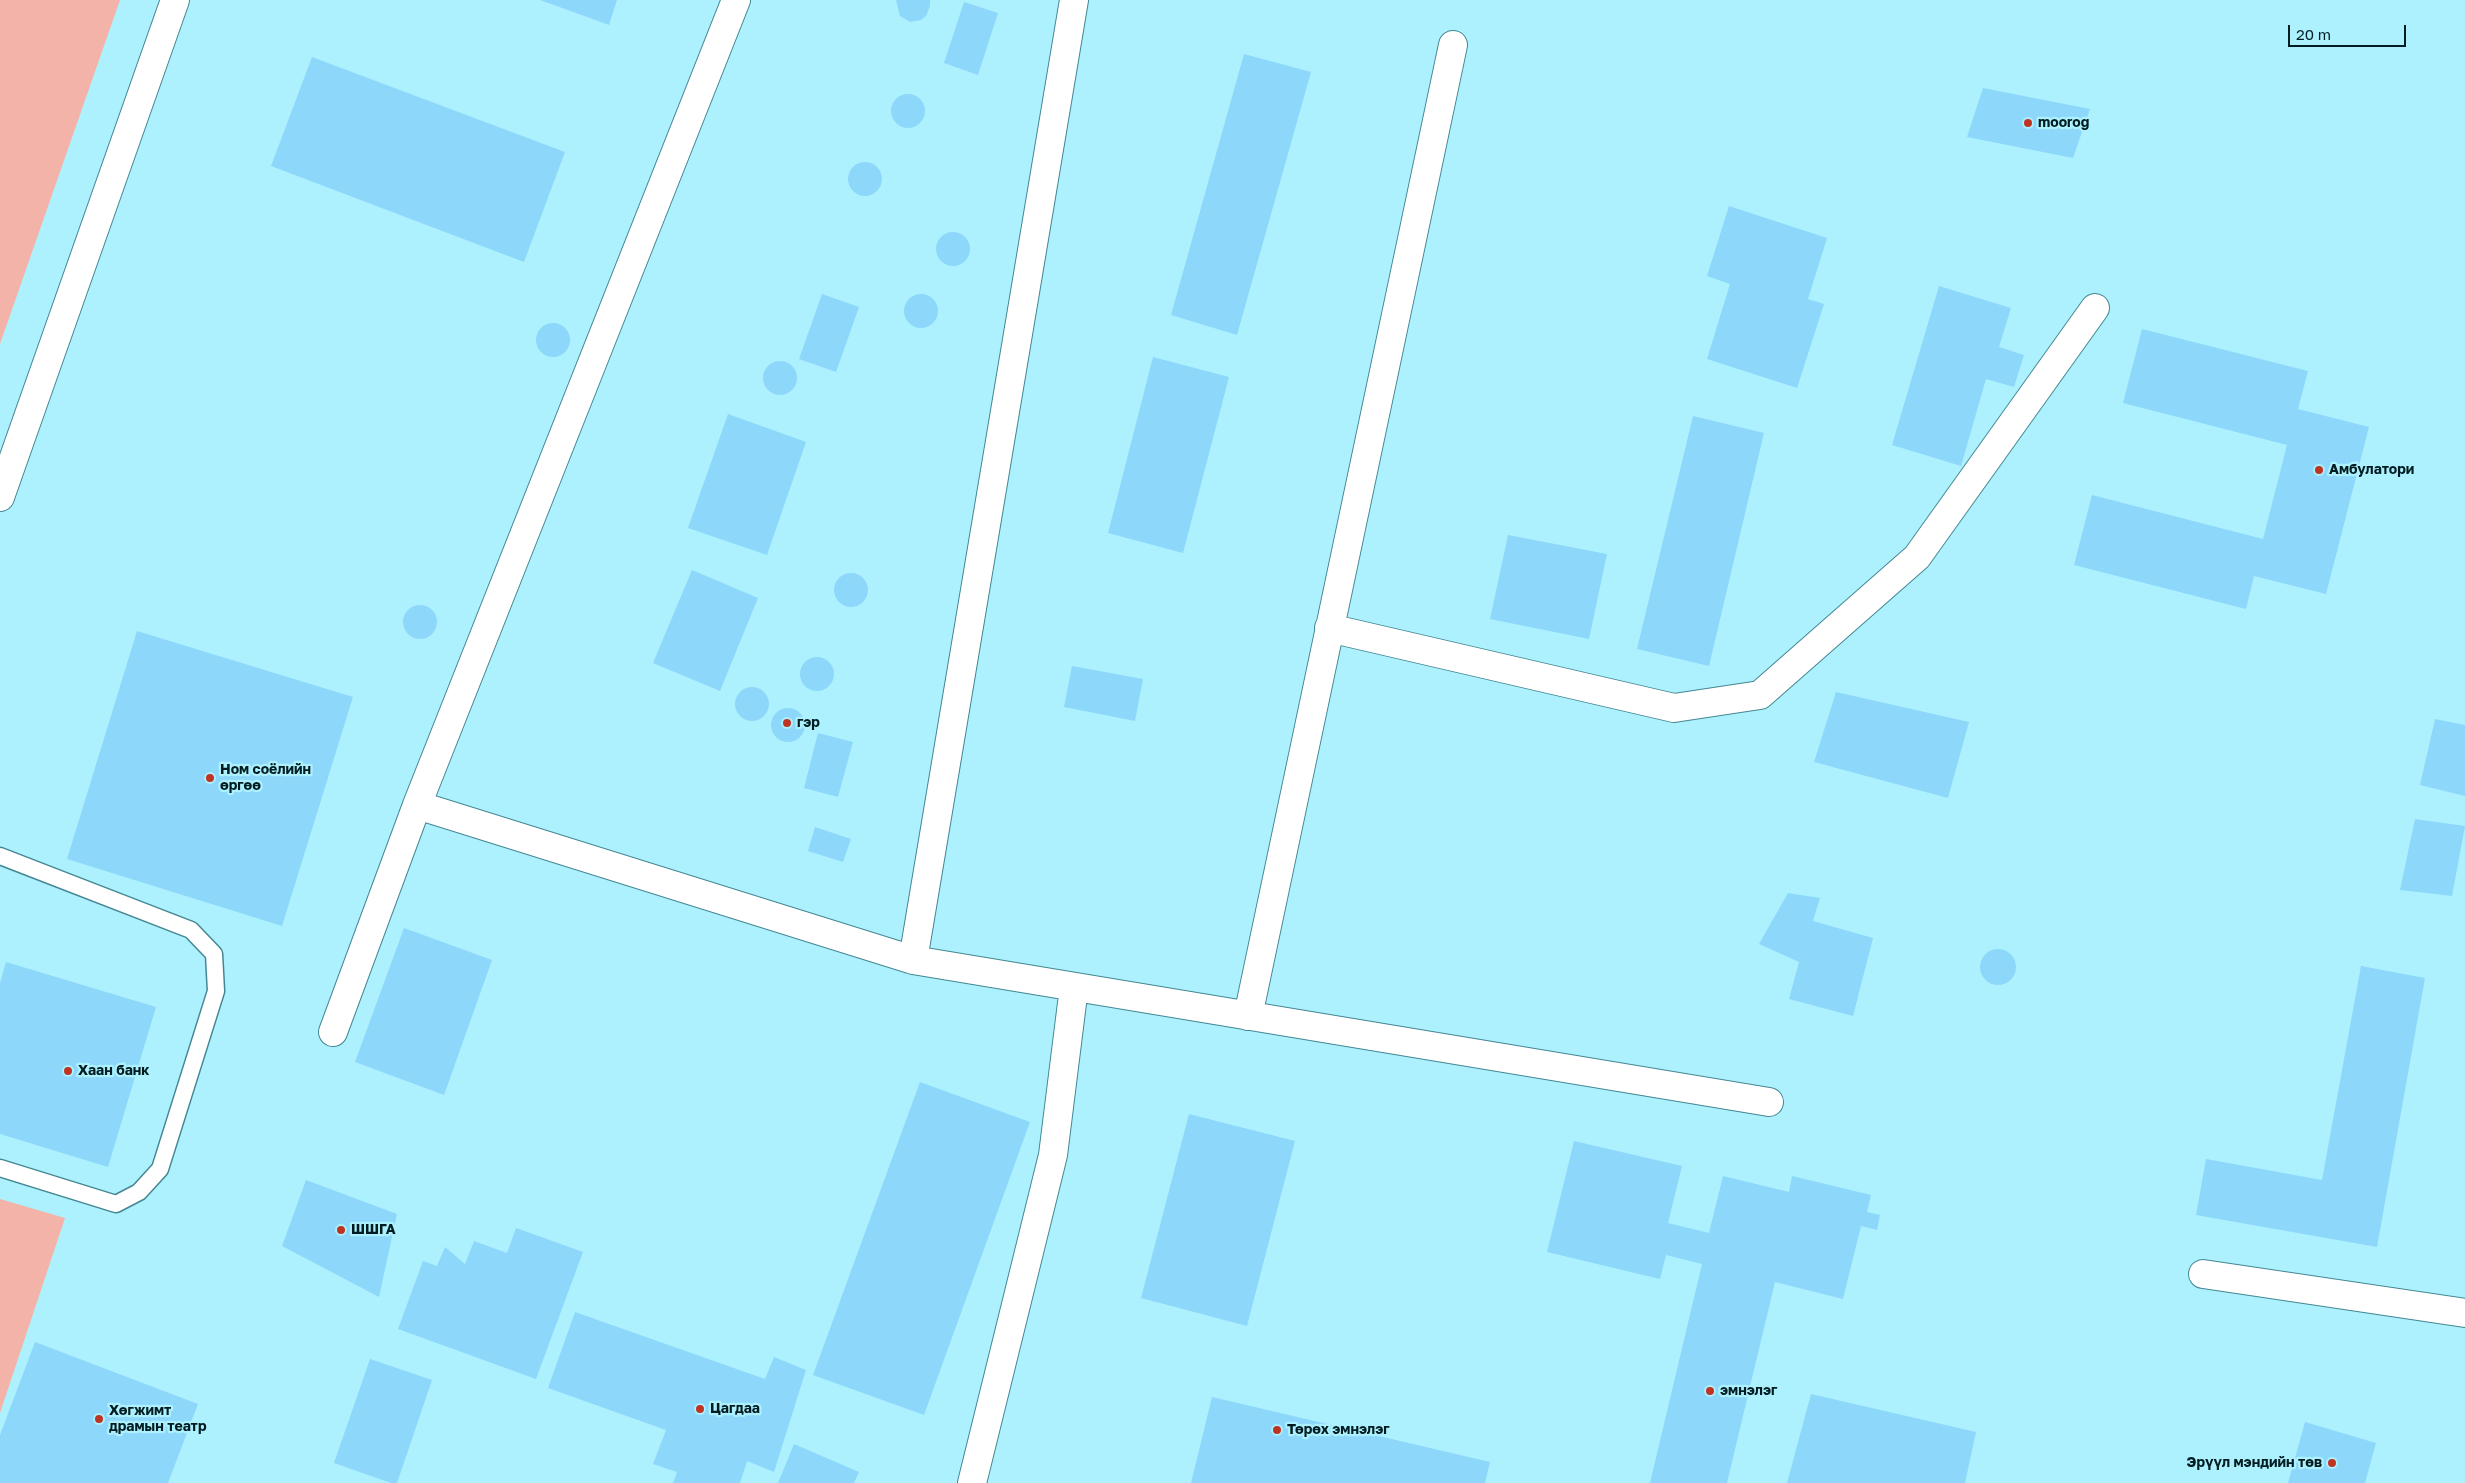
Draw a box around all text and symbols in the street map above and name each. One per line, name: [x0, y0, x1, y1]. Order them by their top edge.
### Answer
scale bar: [2290, 15, 2408, 47]
text: 20 m: [2296, 25, 2331, 43]
place label: moorog: [2038, 115, 2089, 131]
marker: moorog: [2022, 117, 2034, 129]
place label: Амбулатори: [2329, 462, 2414, 478]
marker: Амбулатори: [2313, 464, 2325, 476]
place label: гэр: [797, 715, 820, 731]
marker: гэр: [781, 717, 793, 729]
place label: Ном соёлийн өргөө: [220, 762, 311, 794]
marker: Ном соёлийн өргөө: [204, 772, 216, 784]
place label: Хаан банк: [78, 1063, 149, 1079]
marker: Хаан банк: [62, 1065, 74, 1077]
place label: ШШГА: [351, 1222, 396, 1238]
marker: ШШГА: [335, 1224, 347, 1236]
place label: эмнэлэг: [1720, 1383, 1777, 1399]
marker: эмнэлэг: [1704, 1385, 1716, 1397]
place label: Цагдаа: [710, 1401, 760, 1417]
place label: Хөгжимт драмын театр: [109, 1403, 207, 1435]
marker: Цагдаа: [694, 1403, 706, 1415]
marker: Хөгжимт драмын театр: [93, 1413, 105, 1425]
place label: Төрөх эмнэлэг: [1287, 1422, 1390, 1438]
marker: Төрөх эмнэлэг: [1271, 1424, 1283, 1436]
place label: Эрүүл мэндийн төв: [2187, 1455, 2322, 1471]
marker: Эрүүл мэндийн төв: [2326, 1457, 2338, 1469]

